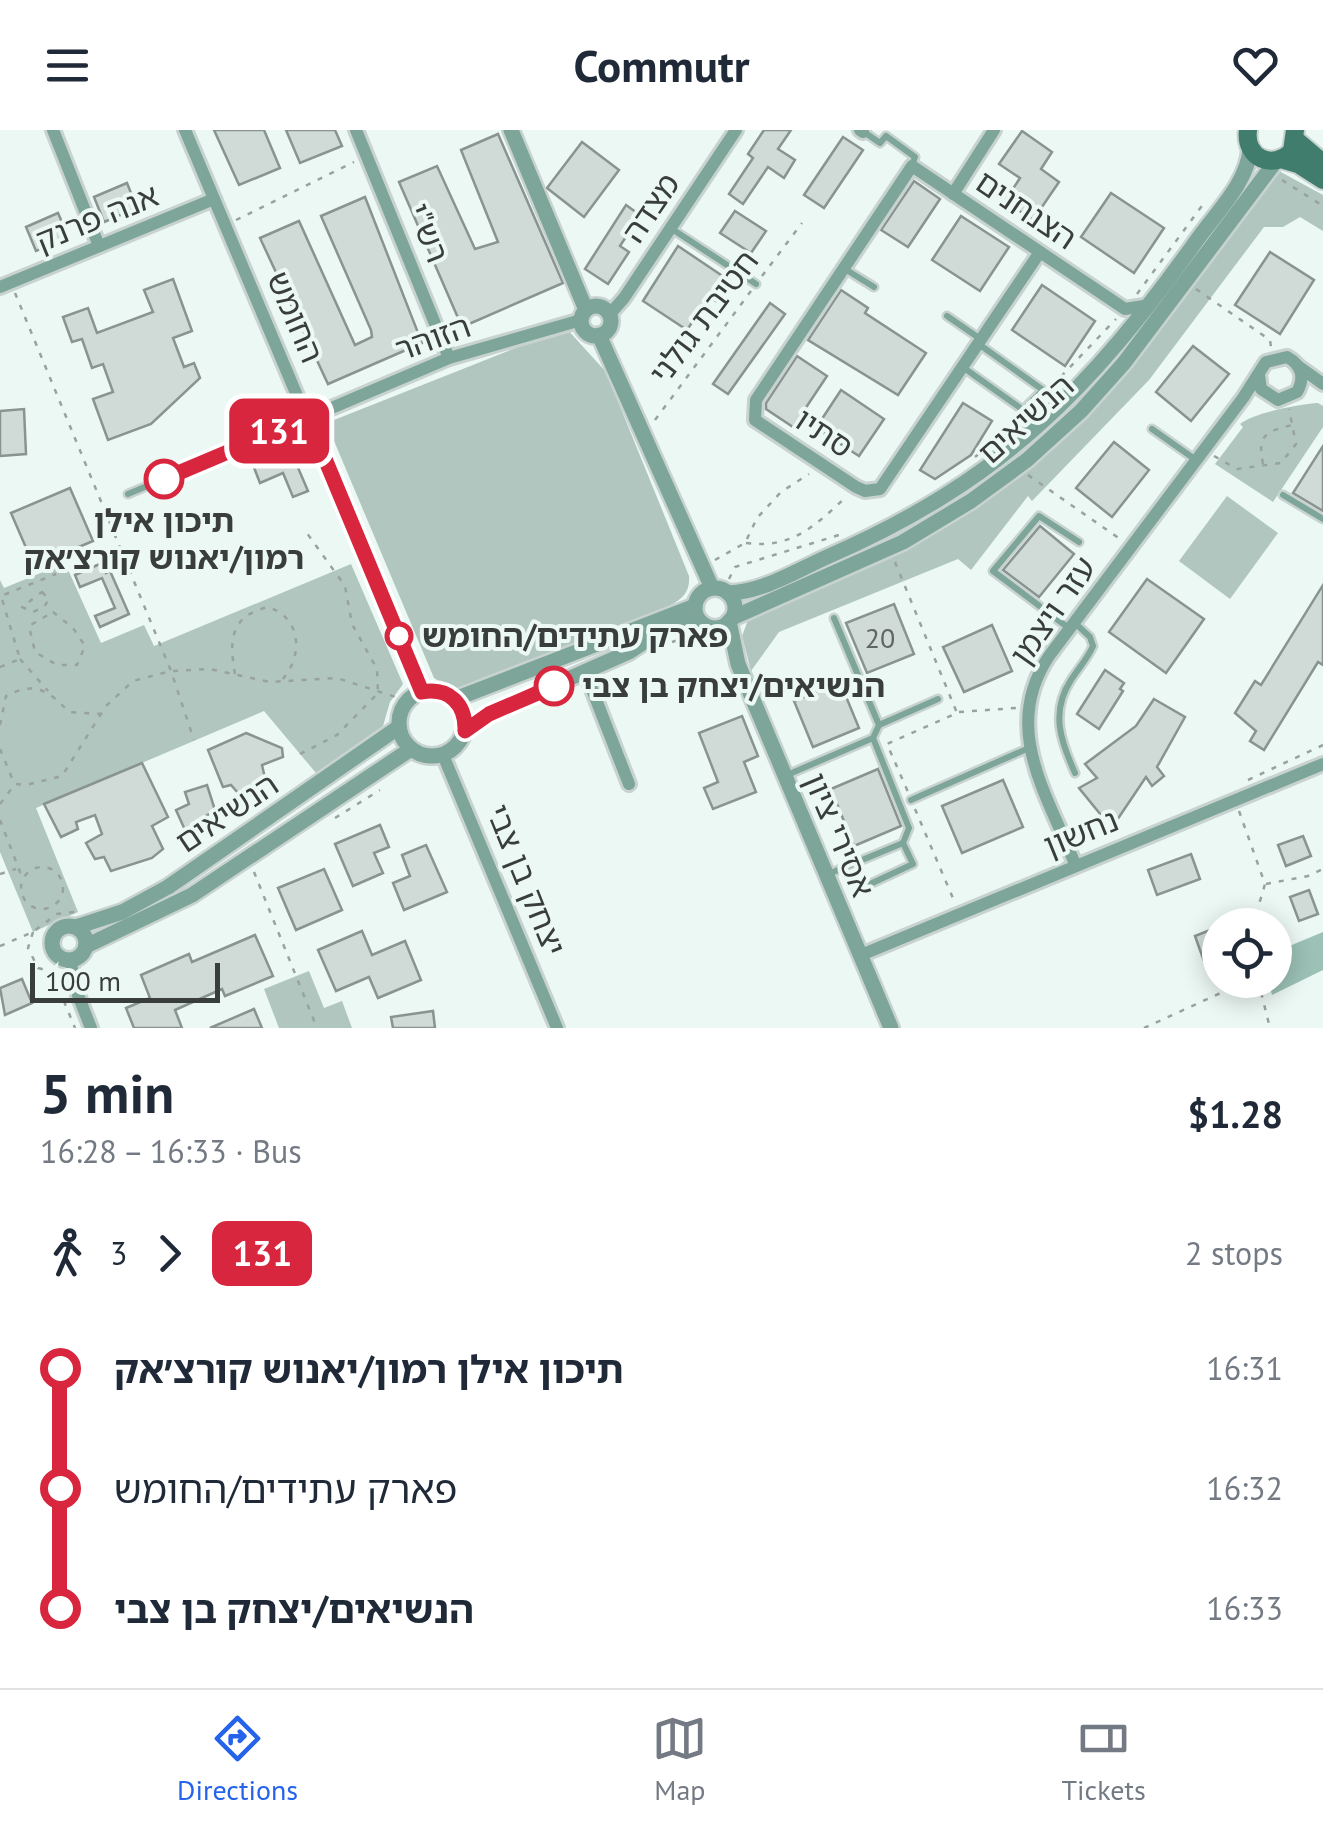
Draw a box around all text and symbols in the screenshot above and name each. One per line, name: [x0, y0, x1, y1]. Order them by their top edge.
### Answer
text: Commutr: [574, 36, 749, 94]
icon: menu: [40, 38, 95, 93]
icon: heart: [1228, 38, 1283, 93]
street label: הצנחנים: [968, 160, 1085, 258]
street label: מצדה: [612, 165, 689, 250]
street label: אנה פרנק: [29, 173, 164, 261]
street label: רש"י: [398, 197, 460, 268]
street label: חטיבת גולני: [639, 241, 767, 392]
street label: החומש: [258, 265, 334, 369]
street label: הזוהר: [389, 304, 476, 370]
street label: הנשיאים: [969, 364, 1082, 472]
line badge: 131: [222, 398, 336, 464]
street label: סתיו: [787, 398, 862, 466]
text: 131: [249, 408, 309, 454]
marker: תיכון אילן רמון/יאנוש קורצ׳אק: [145, 460, 183, 498]
place label: תיכון אילן רמון/יאנוש קורצ׳אק: [24, 499, 304, 578]
street label: עזר ויצמן: [1000, 548, 1105, 673]
place label: פארק עתידים/החומש: [422, 614, 728, 656]
house number: 20: [865, 619, 895, 656]
marker: פארק עתידים/החומש: [386, 623, 412, 649]
place label: הנשיאים/יצחק בן צבי: [582, 664, 885, 706]
marker: הנשיאים/יצחק בן צבי: [535, 667, 573, 705]
street label: הנשיאים: [167, 763, 286, 862]
street label: אסירי ציון: [795, 766, 885, 903]
street label: יצחק בן צבי: [478, 798, 576, 961]
street label: נחשון: [1037, 798, 1124, 866]
map controls: [1202, 908, 1292, 998]
button: locate: [1202, 908, 1292, 998]
scale bar: [30, 958, 220, 1003]
text: 100 m: [45, 962, 121, 999]
text: 5 min: [40, 1057, 174, 1128]
text: $1.28: [1187, 1089, 1283, 1138]
text: 16:28 – 16:33 · Bus: [40, 1130, 302, 1172]
icon: walk: [40, 1226, 95, 1281]
icon: forward: [142, 1226, 197, 1281]
text: 131: [232, 1230, 292, 1276]
text: 3: [110, 1232, 127, 1274]
text: 2 stops: [1185, 1232, 1283, 1274]
text: תיכון אילן רמון/יאנוש קורצ׳אק: [114, 1344, 624, 1393]
text: 16:31: [1206, 1347, 1283, 1389]
text: פארק עתידים/החומש: [114, 1464, 457, 1513]
text: 16:32: [1206, 1467, 1283, 1509]
text: הנשיאים/יצחק בן צבי: [114, 1584, 474, 1633]
text: 16:33: [1206, 1587, 1283, 1629]
tab: Directions: [177, 1711, 298, 1808]
tab: Map: [652, 1711, 707, 1808]
tab: Tickets: [1062, 1711, 1146, 1808]

